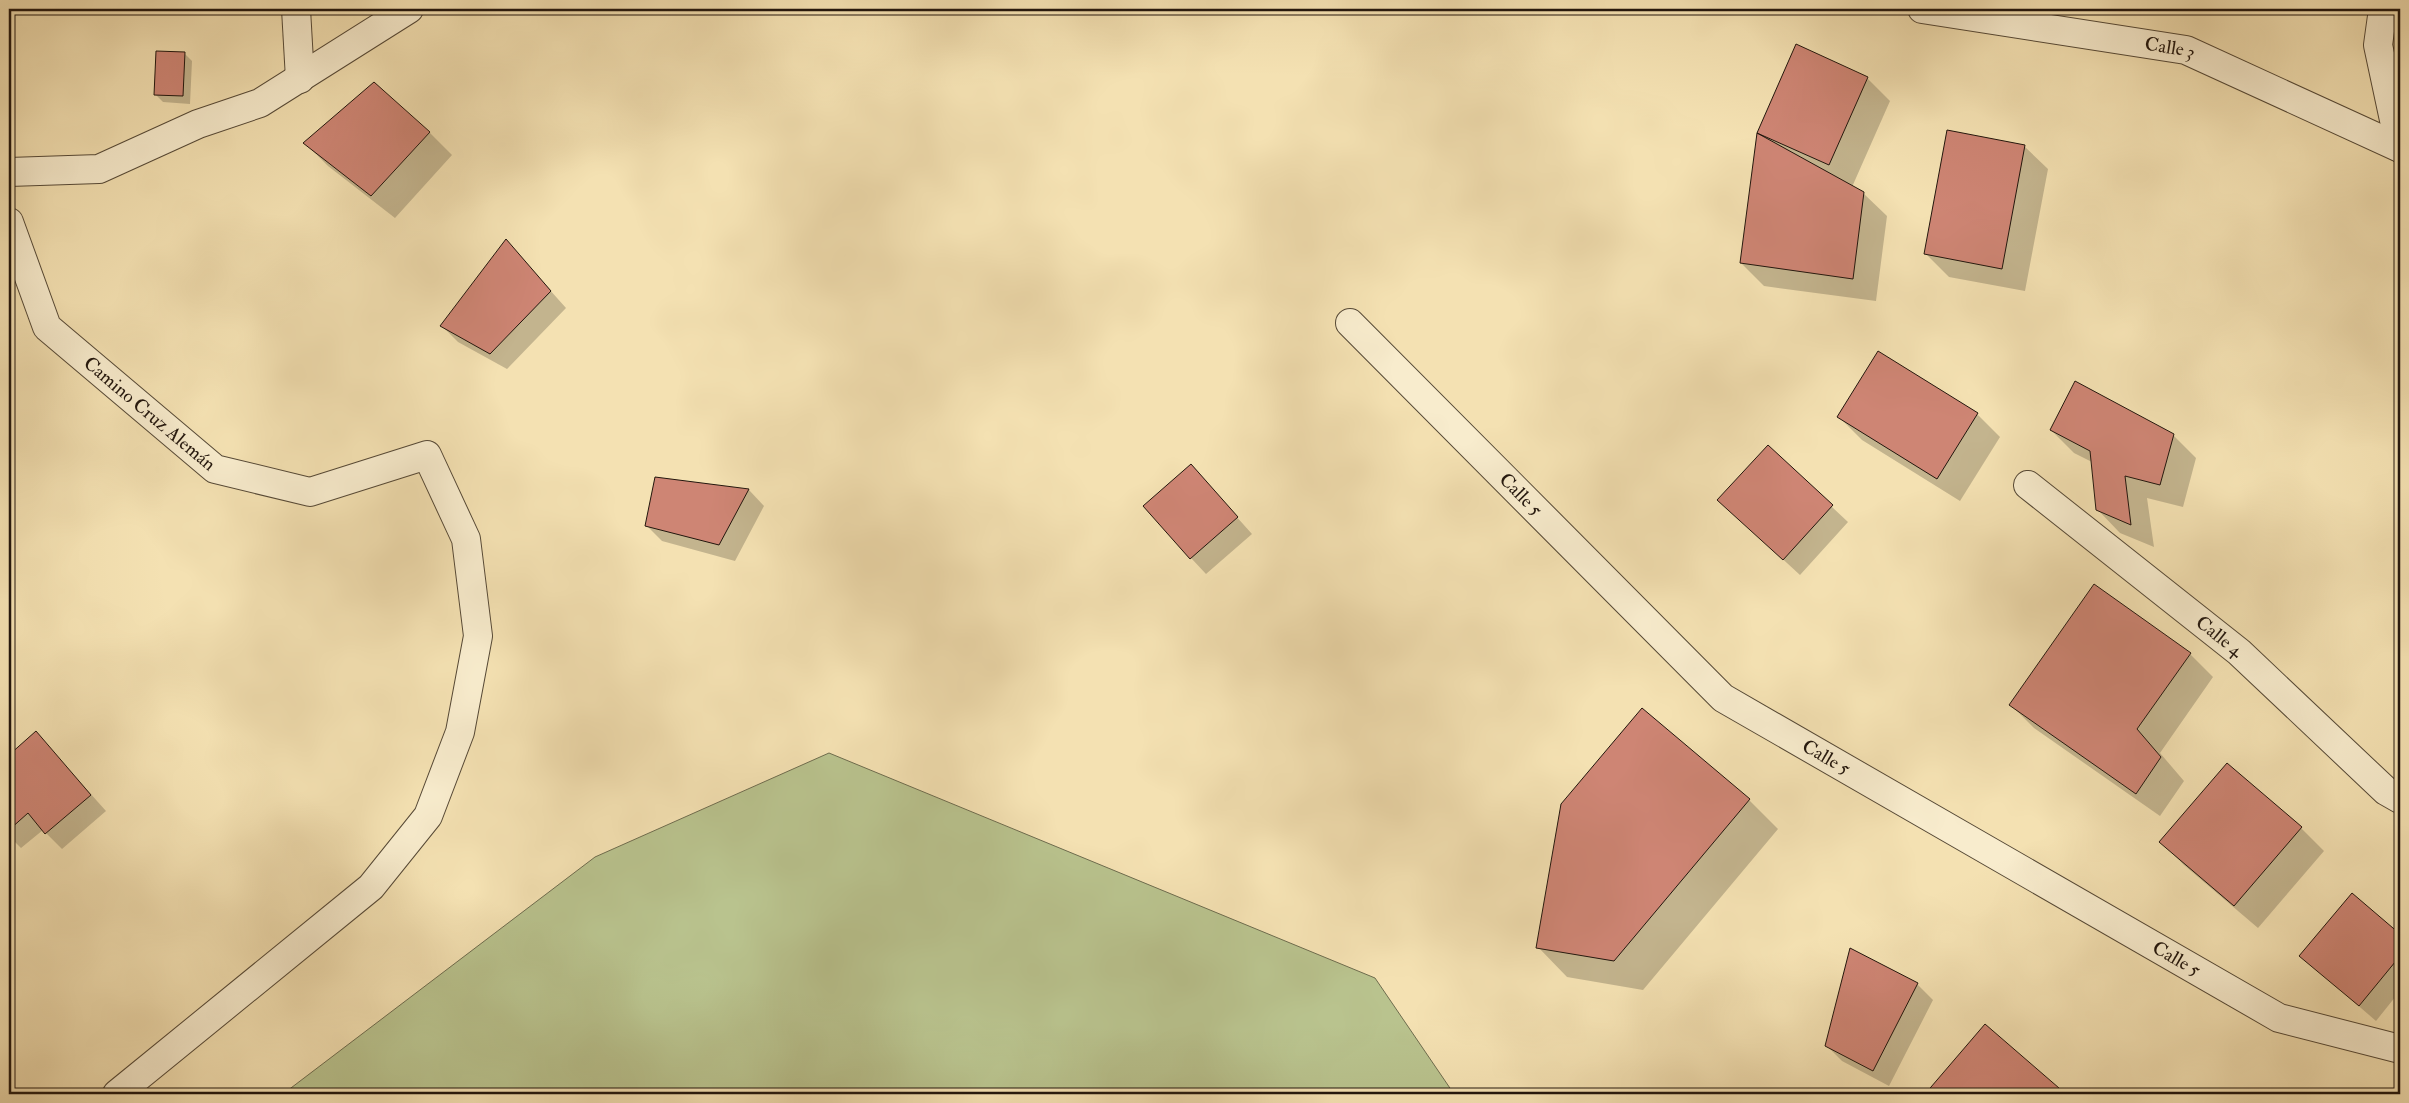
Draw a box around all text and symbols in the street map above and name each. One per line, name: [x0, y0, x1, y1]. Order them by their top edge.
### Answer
street label: Calle 3: [2143, 32, 2199, 65]
street label: Camino Cruz Alemán: [79, 351, 221, 476]
street label: Calle 5: [1494, 468, 1548, 522]
street label: Calle 4: [2191, 610, 2248, 663]
street label: Calle 5: [1798, 734, 1855, 781]
street label: Calle 5: [2148, 936, 2205, 983]

